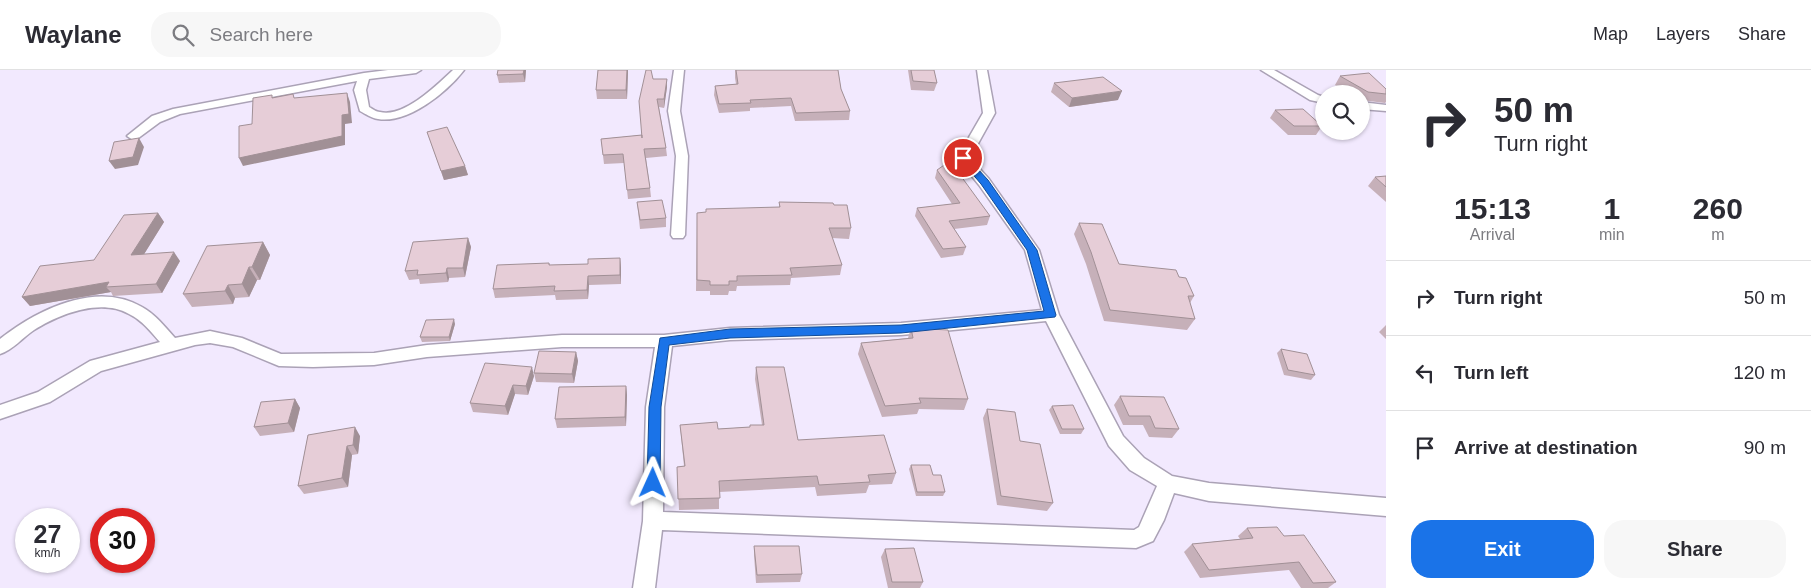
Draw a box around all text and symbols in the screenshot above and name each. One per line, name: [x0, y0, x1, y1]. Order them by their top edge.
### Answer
search box: [151, 12, 501, 57]
text: Waylane: [25, 21, 121, 48]
icon: search: [169, 21, 197, 49]
text: Search here: [209, 24, 313, 45]
text: Map: [1593, 24, 1628, 44]
text: Layers: [1656, 24, 1710, 44]
text: Share: [1738, 24, 1786, 44]
map controls: [1315, 85, 1370, 140]
button: search: [1315, 85, 1370, 140]
icon: right: [1411, 90, 1476, 155]
text: 50 m: [1494, 90, 1574, 129]
text: Turn right: [1494, 131, 1587, 156]
pin: [942, 137, 984, 179]
icon: arrive: [949, 144, 977, 172]
text: 15:13: [1454, 192, 1531, 225]
text: 1: [1603, 192, 1620, 225]
text: 260: [1693, 192, 1743, 225]
text: Arrival: [1470, 226, 1515, 243]
text: min: [1599, 226, 1625, 243]
text: m: [1711, 226, 1724, 243]
icon: right: [1411, 284, 1439, 312]
text: Turn right: [1454, 287, 1542, 308]
text: 50 m: [1744, 287, 1786, 308]
icon: left: [1411, 359, 1439, 387]
text: Turn left: [1454, 362, 1529, 383]
text: 120 m: [1733, 362, 1786, 383]
icon: arrive: [1411, 434, 1439, 462]
text: Arrive at destination: [1454, 437, 1638, 458]
text: 90 m: [1744, 437, 1786, 458]
position arrow: [626, 456, 678, 508]
speed limit sign: 30: [90, 508, 155, 573]
text: 27: [34, 520, 61, 548]
button: Exit: [1411, 520, 1594, 578]
button: Share: [1604, 520, 1786, 578]
text: km/h: [34, 546, 61, 560]

